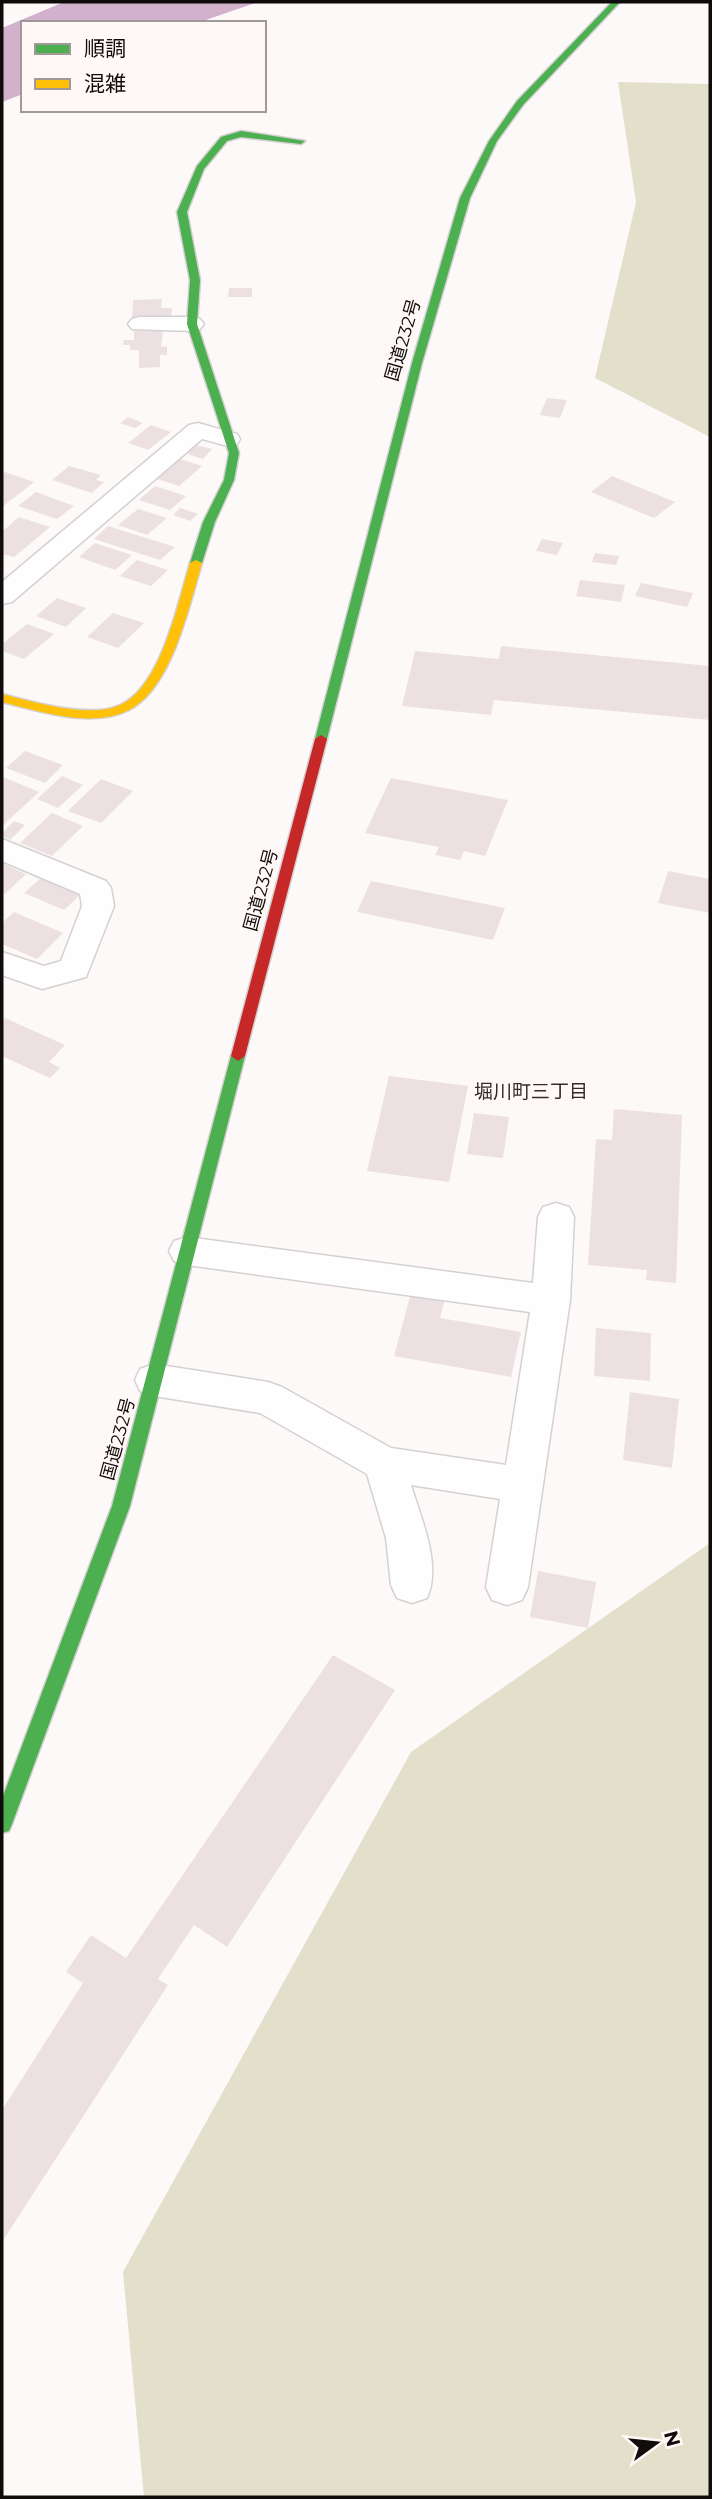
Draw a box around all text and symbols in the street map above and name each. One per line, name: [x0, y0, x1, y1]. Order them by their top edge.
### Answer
legend: [21, 21, 266, 112]
text: 順調: [84, 36, 126, 61]
text: 混雑: [84, 71, 126, 96]
street label: 国道232号: [381, 296, 425, 384]
street label: 国道232号: [239, 846, 283, 934]
district label: 堀川町三丁目: [474, 1080, 588, 1103]
street label: 国道232号: [96, 1395, 140, 1483]
north arrow: [621, 2408, 691, 2478]
text: N: [659, 2428, 685, 2449]

